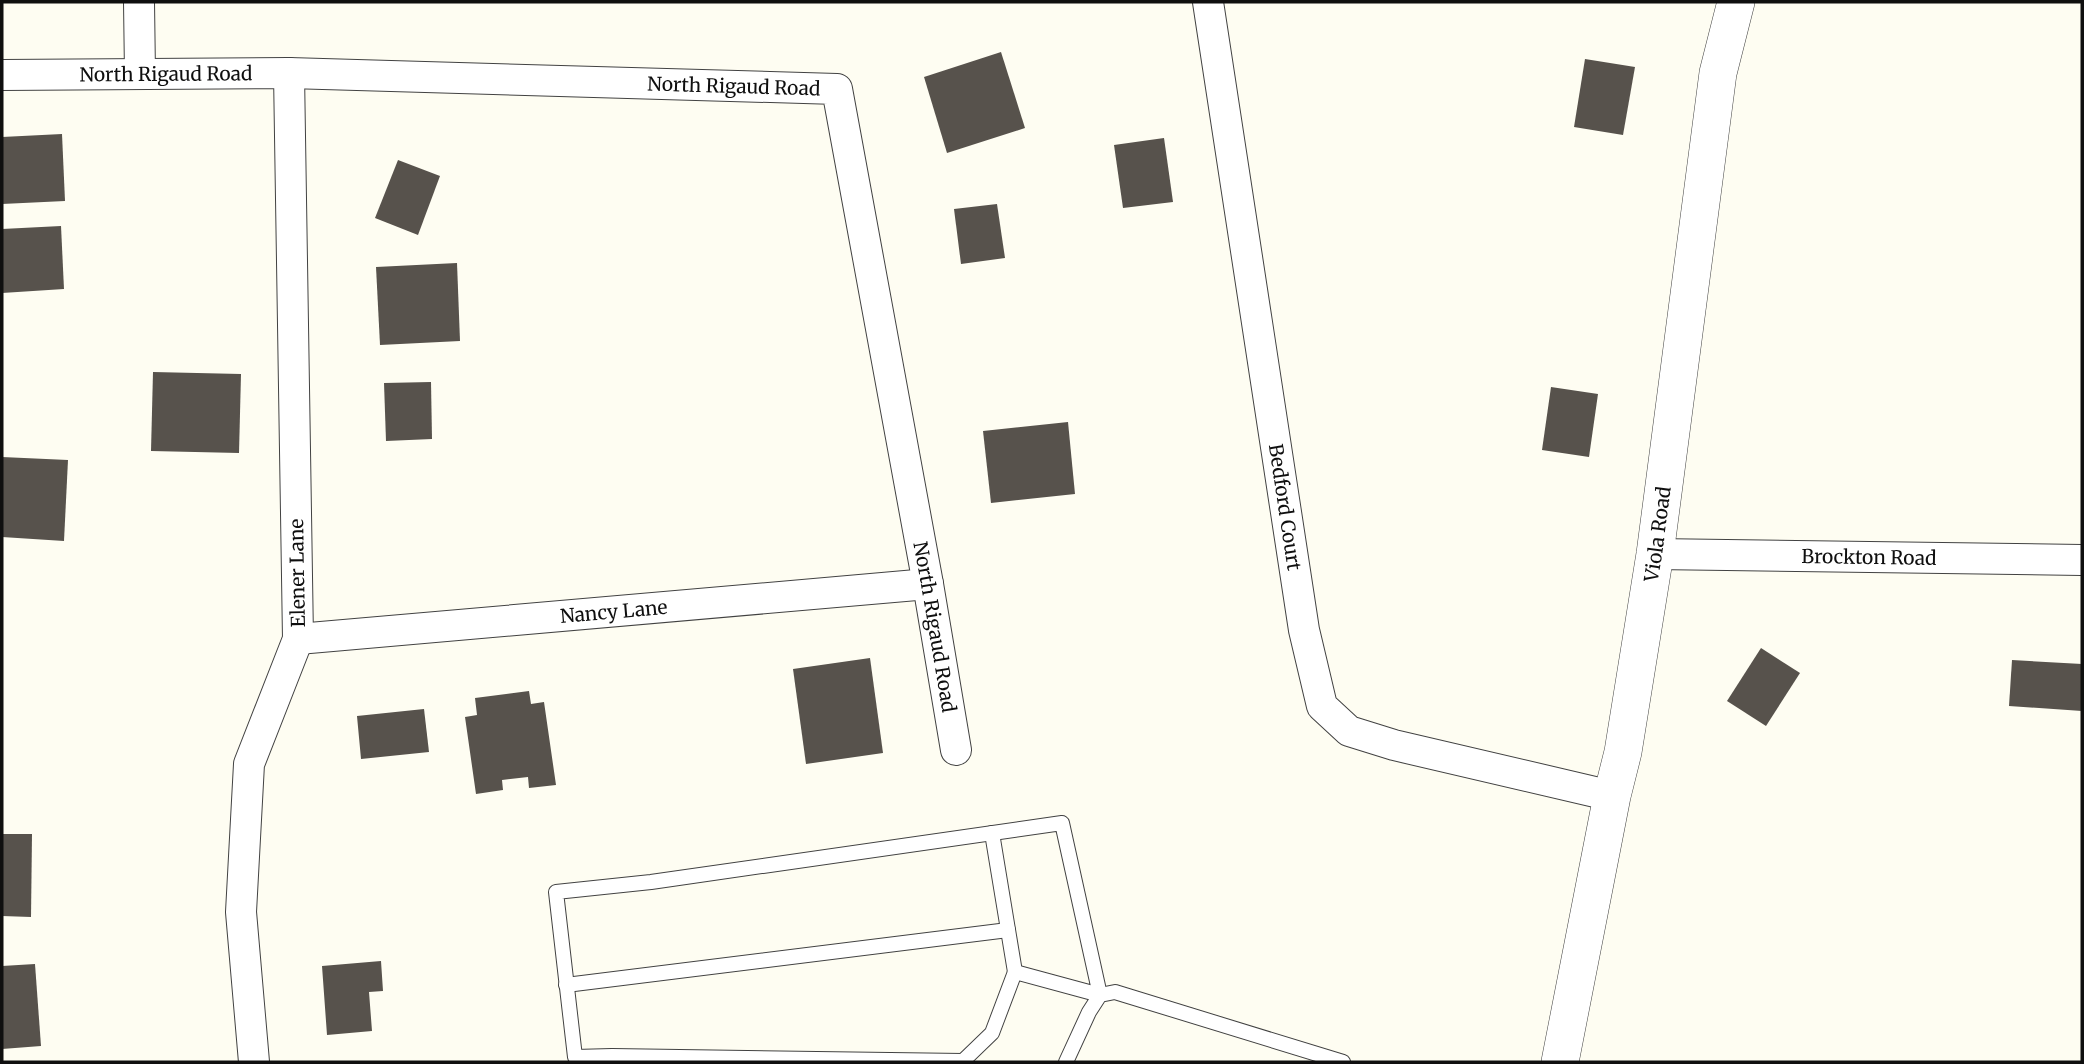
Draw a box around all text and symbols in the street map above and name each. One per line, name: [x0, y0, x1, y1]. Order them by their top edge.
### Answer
street label: North Rigaud Road: [79, 61, 253, 86]
street label: North Rigaud Road: [647, 71, 821, 101]
street label: Bedford Court: [1264, 442, 1307, 573]
street label: Viola Road: [1639, 485, 1676, 585]
street label: Elener Lane: [284, 518, 310, 628]
street label: North Rigaud Road: [908, 539, 961, 714]
street label: Brockton Road: [1801, 544, 1937, 570]
street label: Nancy Lane: [559, 595, 668, 628]

